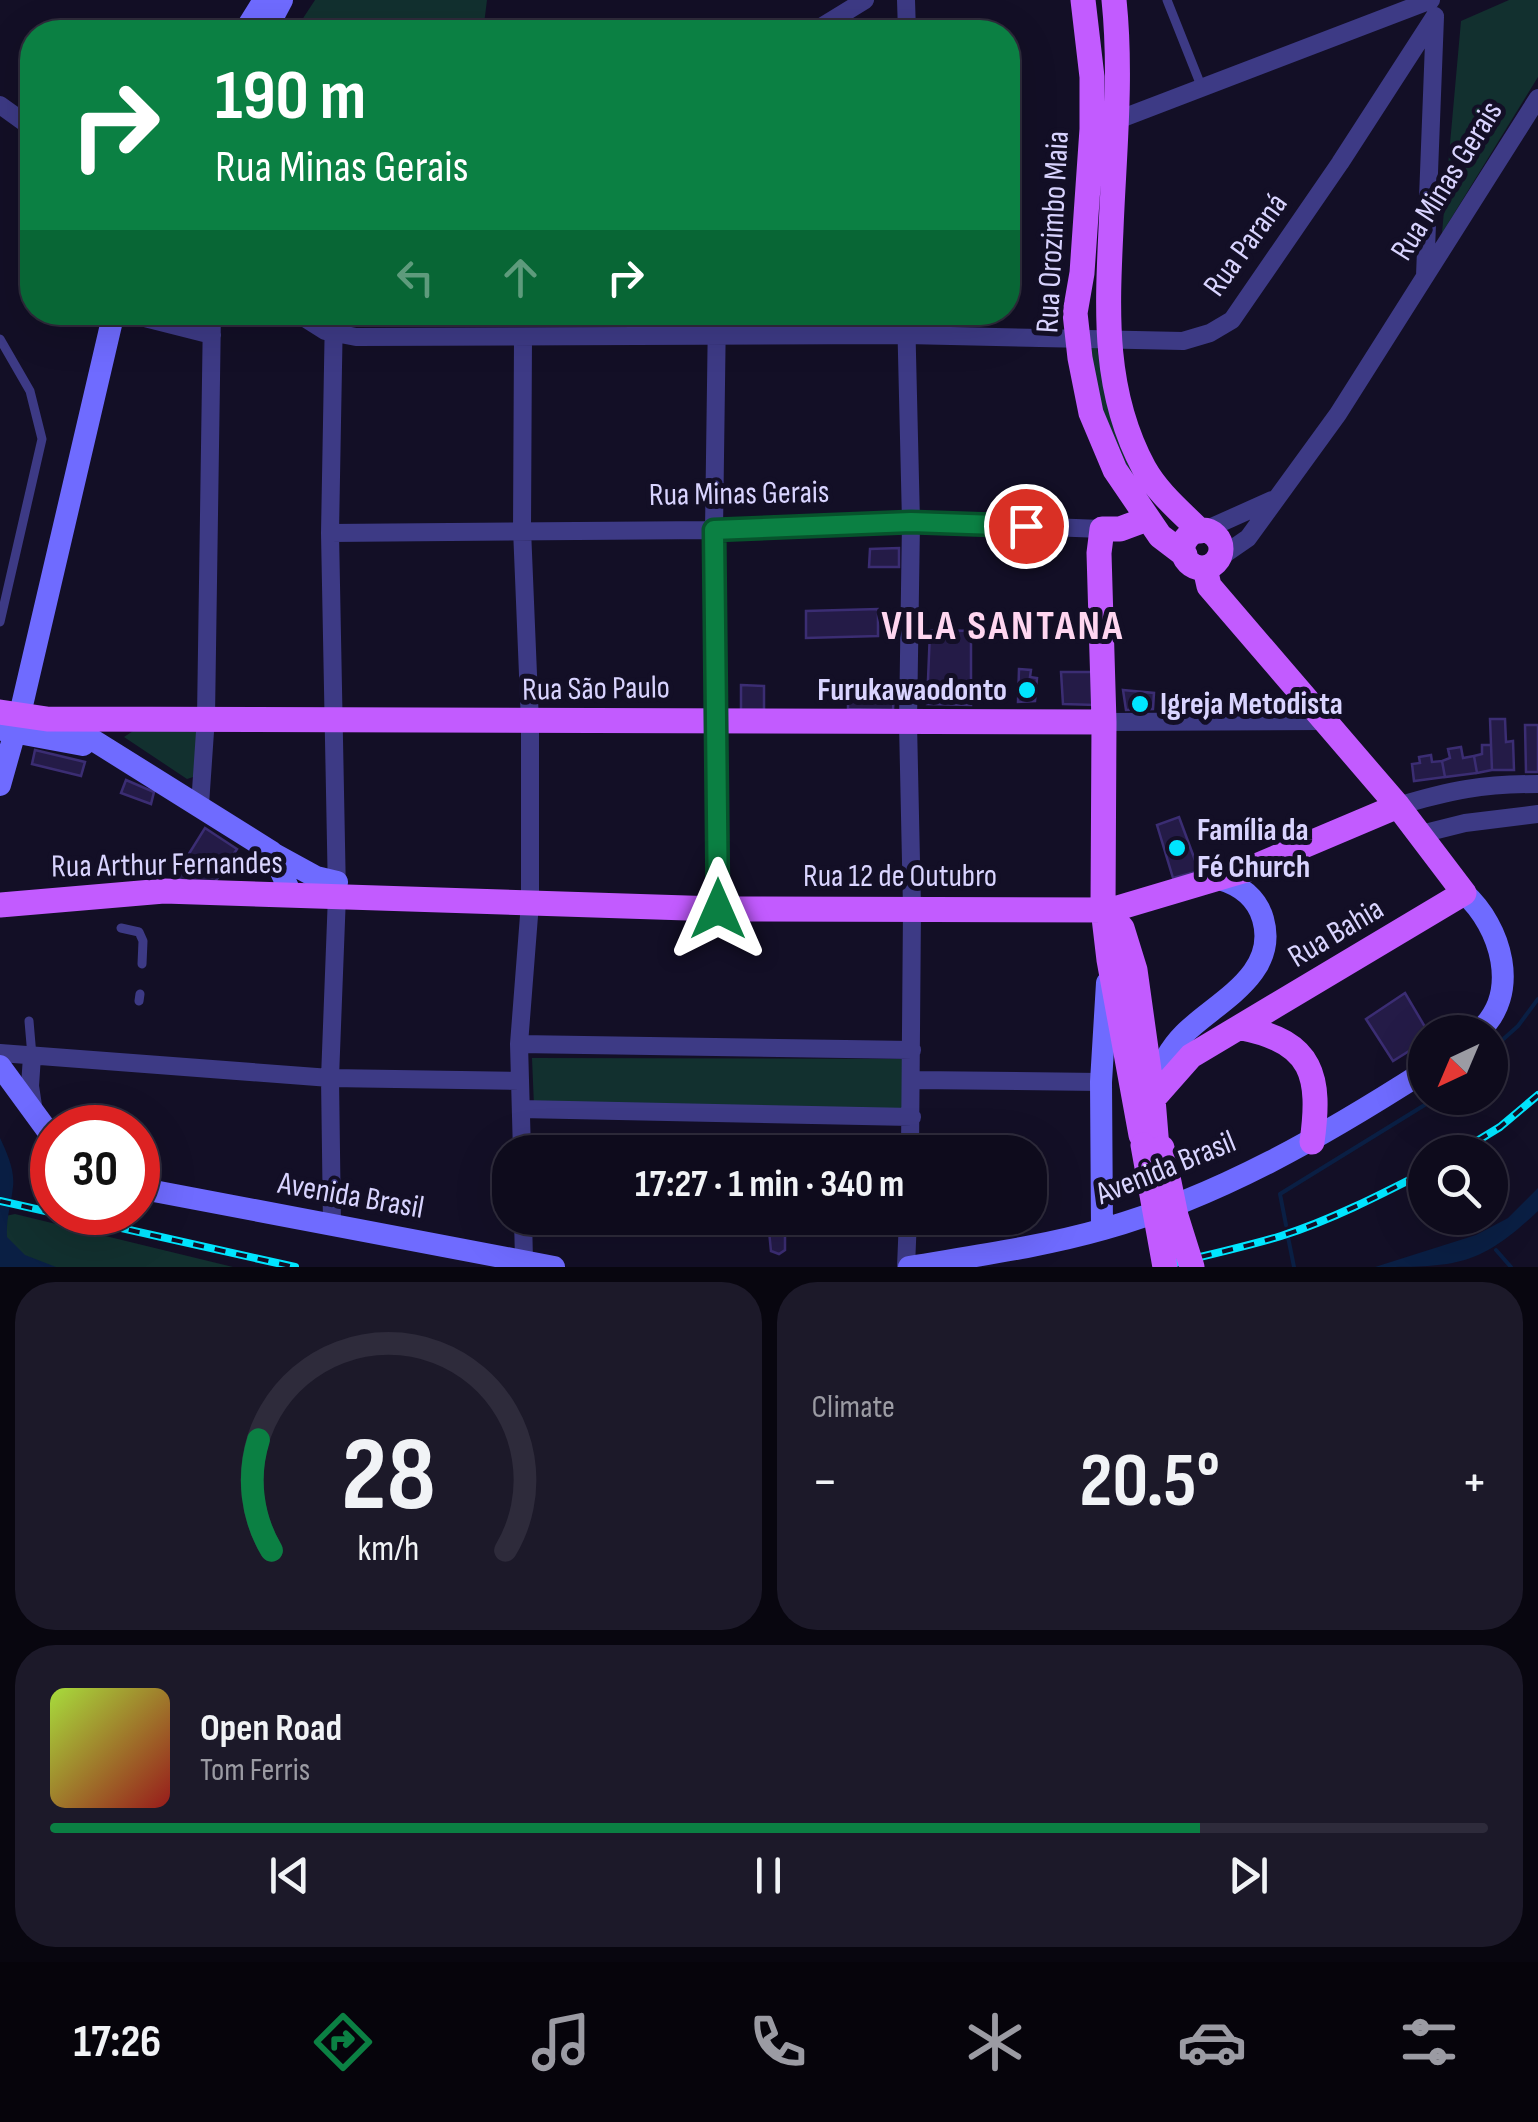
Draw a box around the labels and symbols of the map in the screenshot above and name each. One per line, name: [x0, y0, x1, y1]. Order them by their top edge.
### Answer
street label: Rua Minas Gerais: [1383, 94, 1511, 268]
street label: Rua Orozimbo Maia: [1028, 130, 1078, 334]
street label: Rua Paraná: [1196, 186, 1296, 304]
street label: Rua Minas Gerais: [648, 473, 830, 515]
pin: [984, 484, 1069, 569]
district label: VILA SANTANA: [881, 601, 1125, 652]
street label: Rua São Paulo: [522, 668, 670, 710]
place label: Furukawaodonto: [817, 671, 1007, 710]
marker: Furukawaodonto: [1016, 679, 1038, 701]
place label: Igreja Metodista: [1160, 685, 1343, 724]
marker: Igreja Metodista: [1129, 693, 1151, 715]
place label: Família da Fé Church: [1197, 811, 1310, 887]
marker: Família da Fé Church: [1166, 837, 1188, 859]
street label: Rua Arthur Fernandes: [51, 843, 283, 887]
position arrow: [666, 857, 770, 961]
street label: Rua 12 de Outubro: [803, 857, 997, 896]
street label: Rua Bahia: [1281, 889, 1391, 977]
north arrow: [1408, 1015, 1508, 1115]
speed limit sign: 30: [30, 1105, 160, 1235]
street label: Avenida Brasil: [1089, 1122, 1242, 1214]
street label: Avenida Brasil: [274, 1164, 427, 1228]

